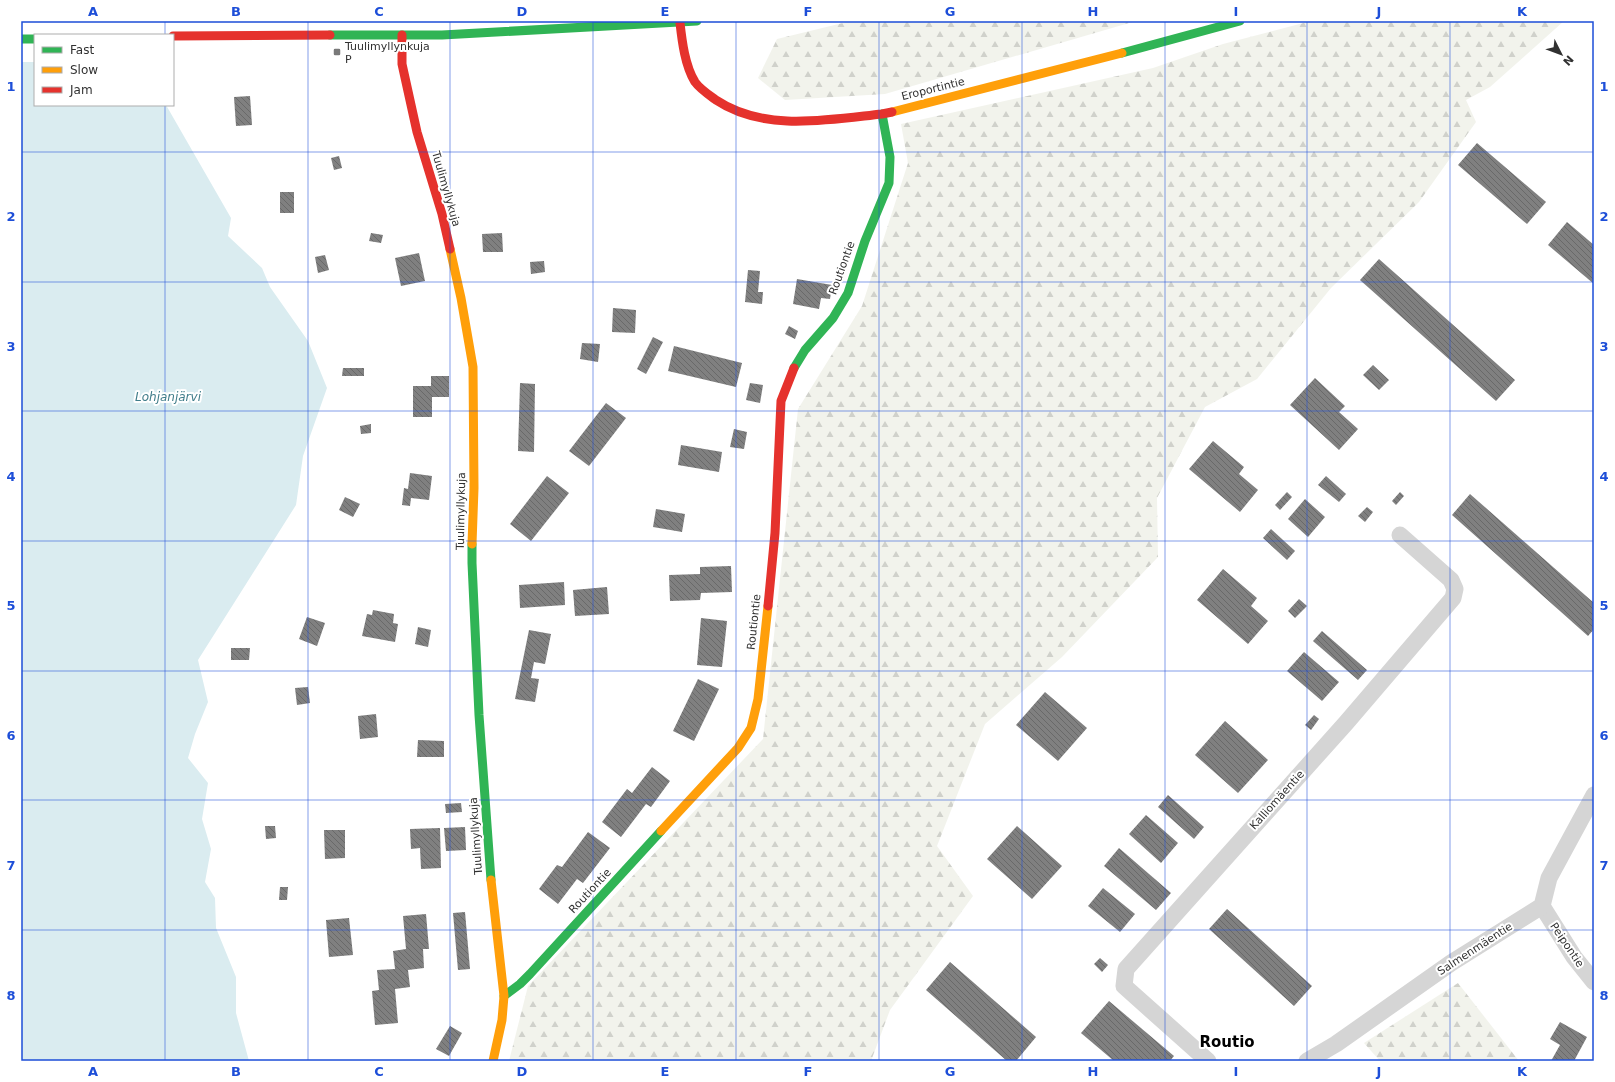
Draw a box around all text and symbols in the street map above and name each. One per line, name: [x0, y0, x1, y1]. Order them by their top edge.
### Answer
text: A: [88, 4, 98, 19]
text: B: [231, 4, 241, 19]
text: C: [374, 4, 384, 19]
text: D: [517, 4, 528, 19]
text: E: [661, 4, 669, 19]
text: F: [804, 4, 812, 19]
text: G: [945, 4, 955, 19]
text: H: [1088, 4, 1098, 19]
text: I: [1234, 4, 1238, 19]
text: J: [1376, 4, 1381, 19]
text: K: [1517, 4, 1528, 19]
legend: [34, 34, 174, 106]
north arrow: [1541, 34, 1581, 74]
place label: Tuulimyllynkuja P: [344, 40, 430, 66]
text: Fast: [70, 43, 94, 57]
marker: Tuulimyllynkuja P: [332, 47, 342, 57]
text: N: [1560, 53, 1576, 68]
text: Slow: [70, 63, 98, 77]
street label: Eroportintie: [900, 75, 966, 103]
text: 1: [6, 79, 16, 94]
text: 1: [1599, 79, 1609, 94]
text: Jam: [69, 83, 93, 97]
street label: Tuulimyllykuja: [429, 149, 463, 228]
text: 2: [6, 209, 16, 224]
text: 2: [1599, 209, 1609, 224]
street label: Routiontie: [826, 239, 858, 297]
text: 3: [6, 339, 16, 354]
text: 3: [1599, 339, 1609, 354]
water label: Lohjanjärvi: [135, 390, 202, 404]
text: 4: [6, 469, 16, 484]
text: 4: [1599, 469, 1609, 484]
street label: Tuulimyllykuja: [454, 472, 468, 551]
street label: Routiontie: [745, 593, 763, 651]
text: 5: [6, 598, 16, 613]
text: 5: [1599, 598, 1609, 613]
text: 6: [6, 728, 16, 743]
text: 6: [1599, 728, 1609, 743]
street label: Kalliomäentie: [1247, 768, 1307, 832]
street label: Tuulimyllykuja: [467, 797, 485, 876]
text: 7: [6, 858, 16, 873]
text: 7: [1599, 858, 1609, 873]
street label: Routiontie: [566, 866, 614, 916]
street label: Salmenmäentie: [1435, 920, 1515, 978]
street label: Peipontie: [1547, 920, 1587, 970]
text: 8: [6, 988, 16, 1003]
text: 8: [1599, 988, 1609, 1003]
district label: Routio: [1199, 1033, 1255, 1051]
text: A: [88, 1064, 98, 1079]
text: B: [231, 1064, 241, 1079]
text: C: [374, 1064, 384, 1079]
text: D: [517, 1064, 528, 1079]
text: E: [661, 1064, 669, 1079]
text: F: [804, 1064, 812, 1079]
text: G: [945, 1064, 955, 1079]
text: H: [1088, 1064, 1098, 1079]
text: I: [1234, 1064, 1238, 1079]
text: J: [1376, 1064, 1381, 1079]
text: K: [1517, 1064, 1528, 1079]

